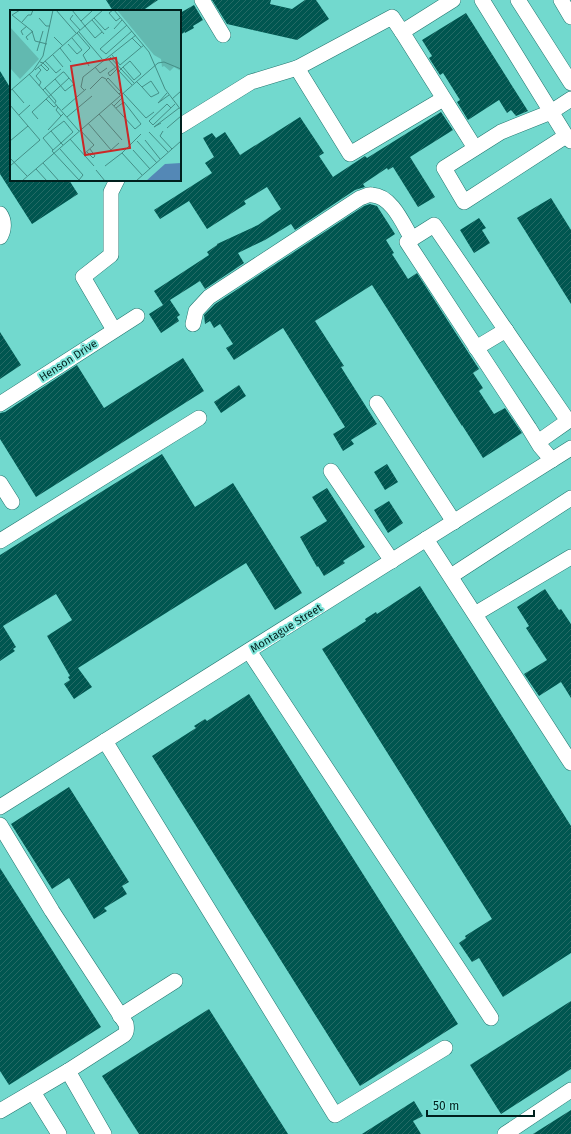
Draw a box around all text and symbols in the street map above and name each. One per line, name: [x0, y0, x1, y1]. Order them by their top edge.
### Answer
inset map: [10, 10, 181, 181]
street label: Henson Drive: [37, 337, 100, 384]
street label: Montague Street: [248, 601, 324, 656]
scale bar: [427, 1092, 534, 1118]
text: 50 m: [433, 1099, 459, 1113]

